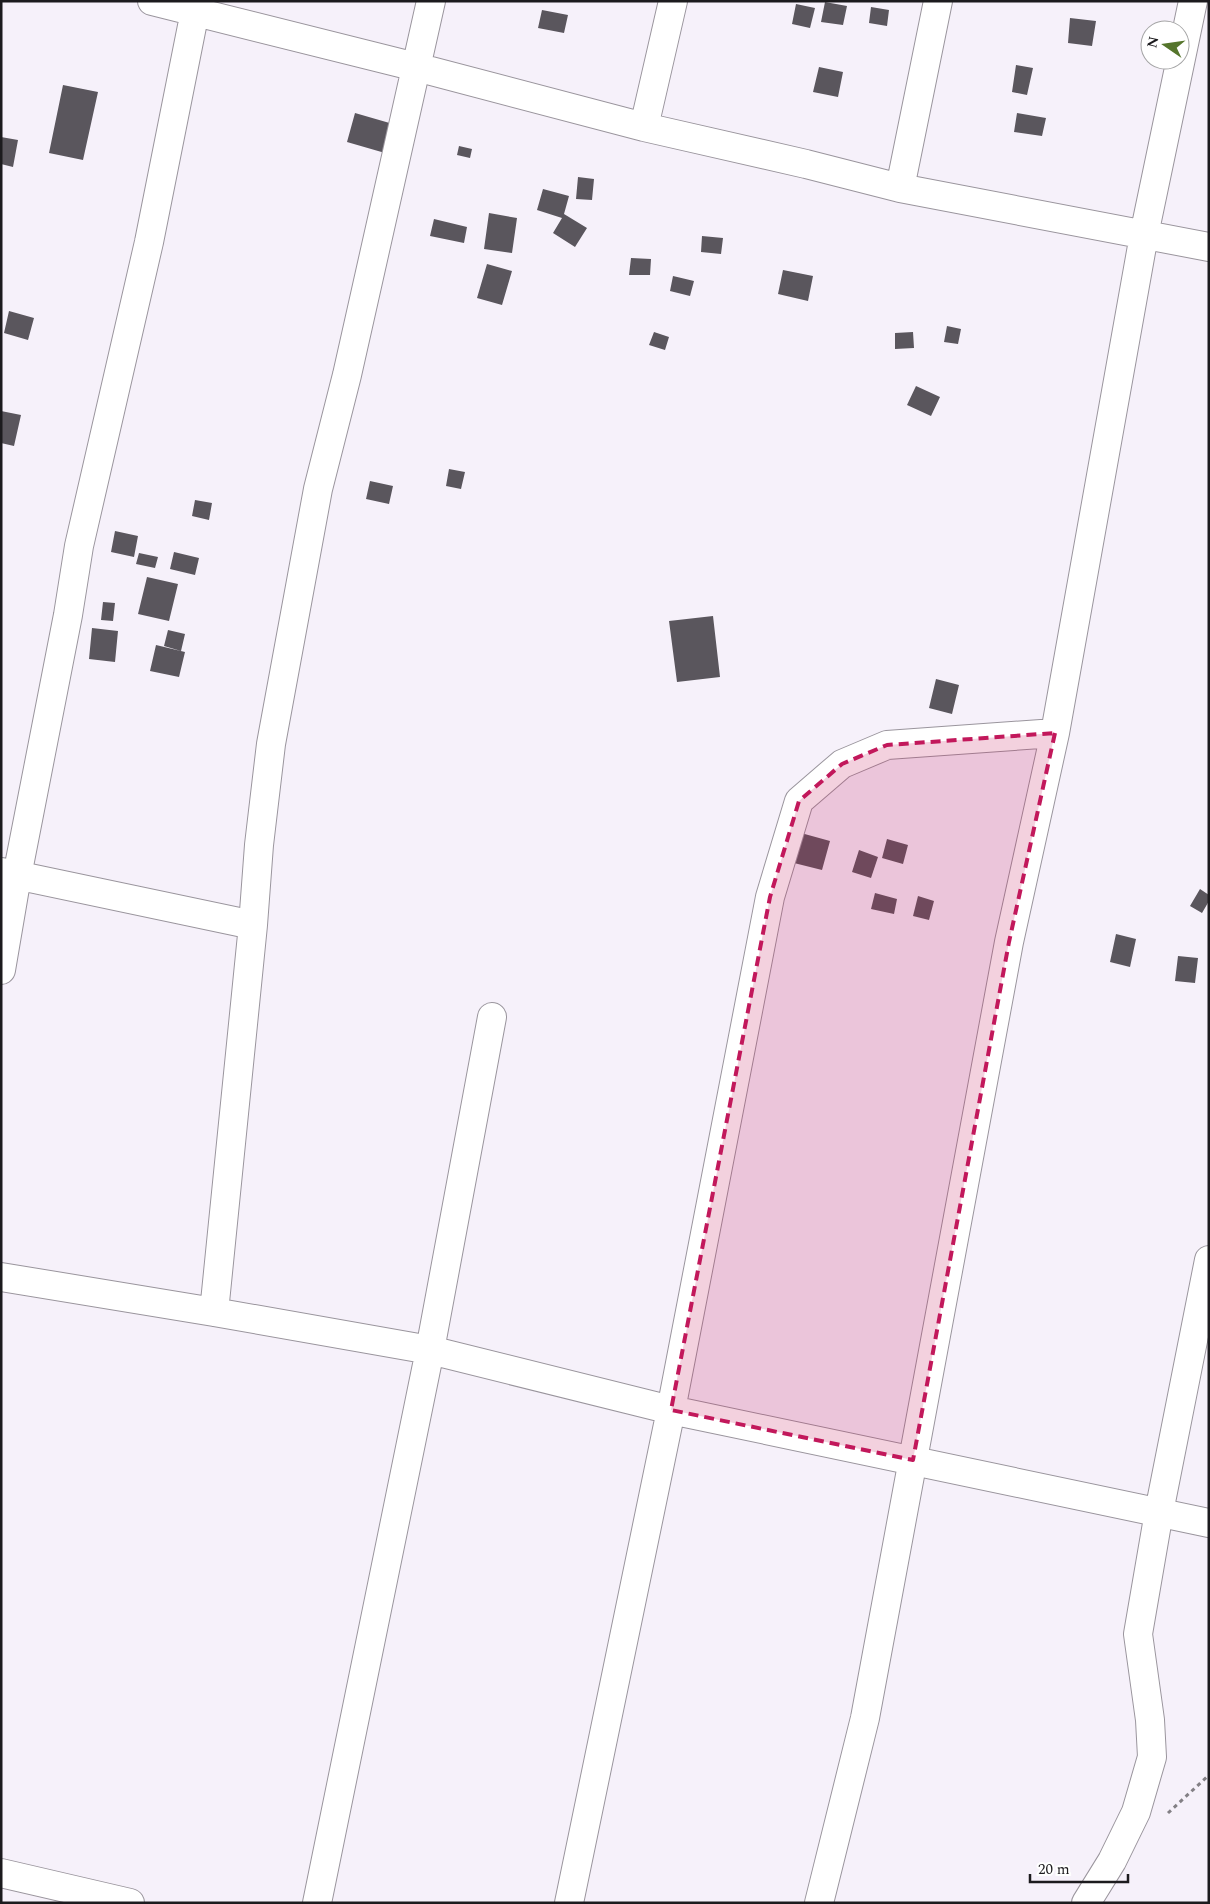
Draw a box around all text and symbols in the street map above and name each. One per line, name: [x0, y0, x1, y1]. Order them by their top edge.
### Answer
north arrow: [1140, 20, 1190, 70]
text: N: [1141, 34, 1164, 50]
scale bar: [1030, 1852, 1128, 1884]
text: 20 m: [1038, 1858, 1070, 1881]

